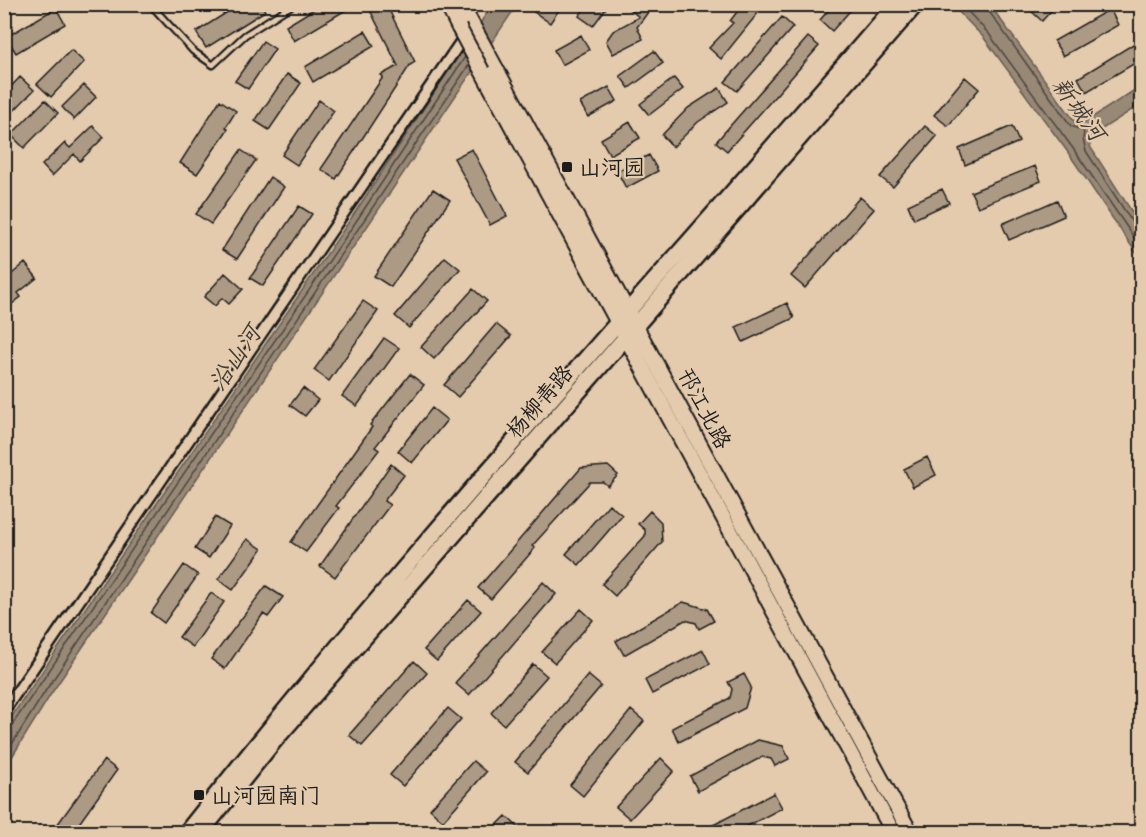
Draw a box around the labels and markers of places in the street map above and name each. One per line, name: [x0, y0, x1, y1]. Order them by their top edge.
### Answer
place label: 山河园: [579, 154, 645, 181]
marker: 山河园: [560, 160, 574, 174]
place label: 山河园南门: [211, 782, 321, 809]
marker: 山河园南门: [192, 788, 206, 802]

